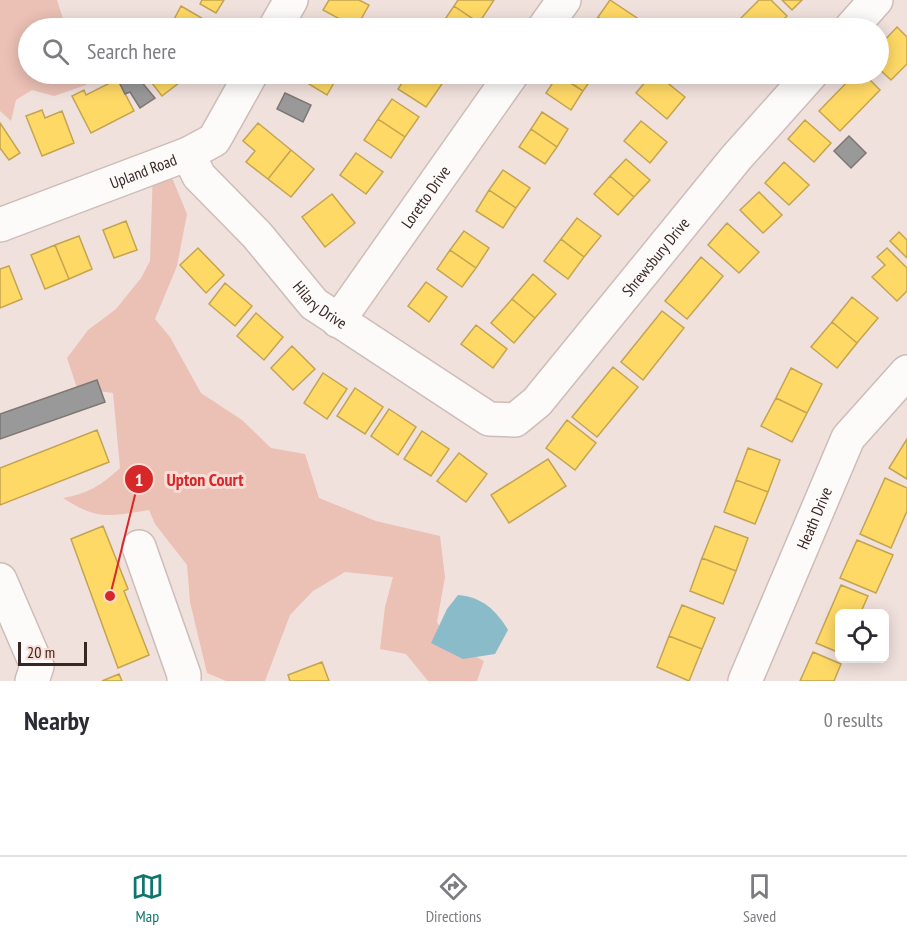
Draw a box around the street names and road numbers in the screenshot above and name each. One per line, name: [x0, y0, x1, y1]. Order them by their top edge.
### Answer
street label: Upland Road: [107, 149, 180, 193]
street label: Loretto Drive: [397, 162, 454, 232]
street label: Shrewsbury Drive: [617, 213, 693, 300]
street label: Hilary Drive: [289, 277, 351, 333]
street label: Heath Drive: [792, 484, 836, 552]

